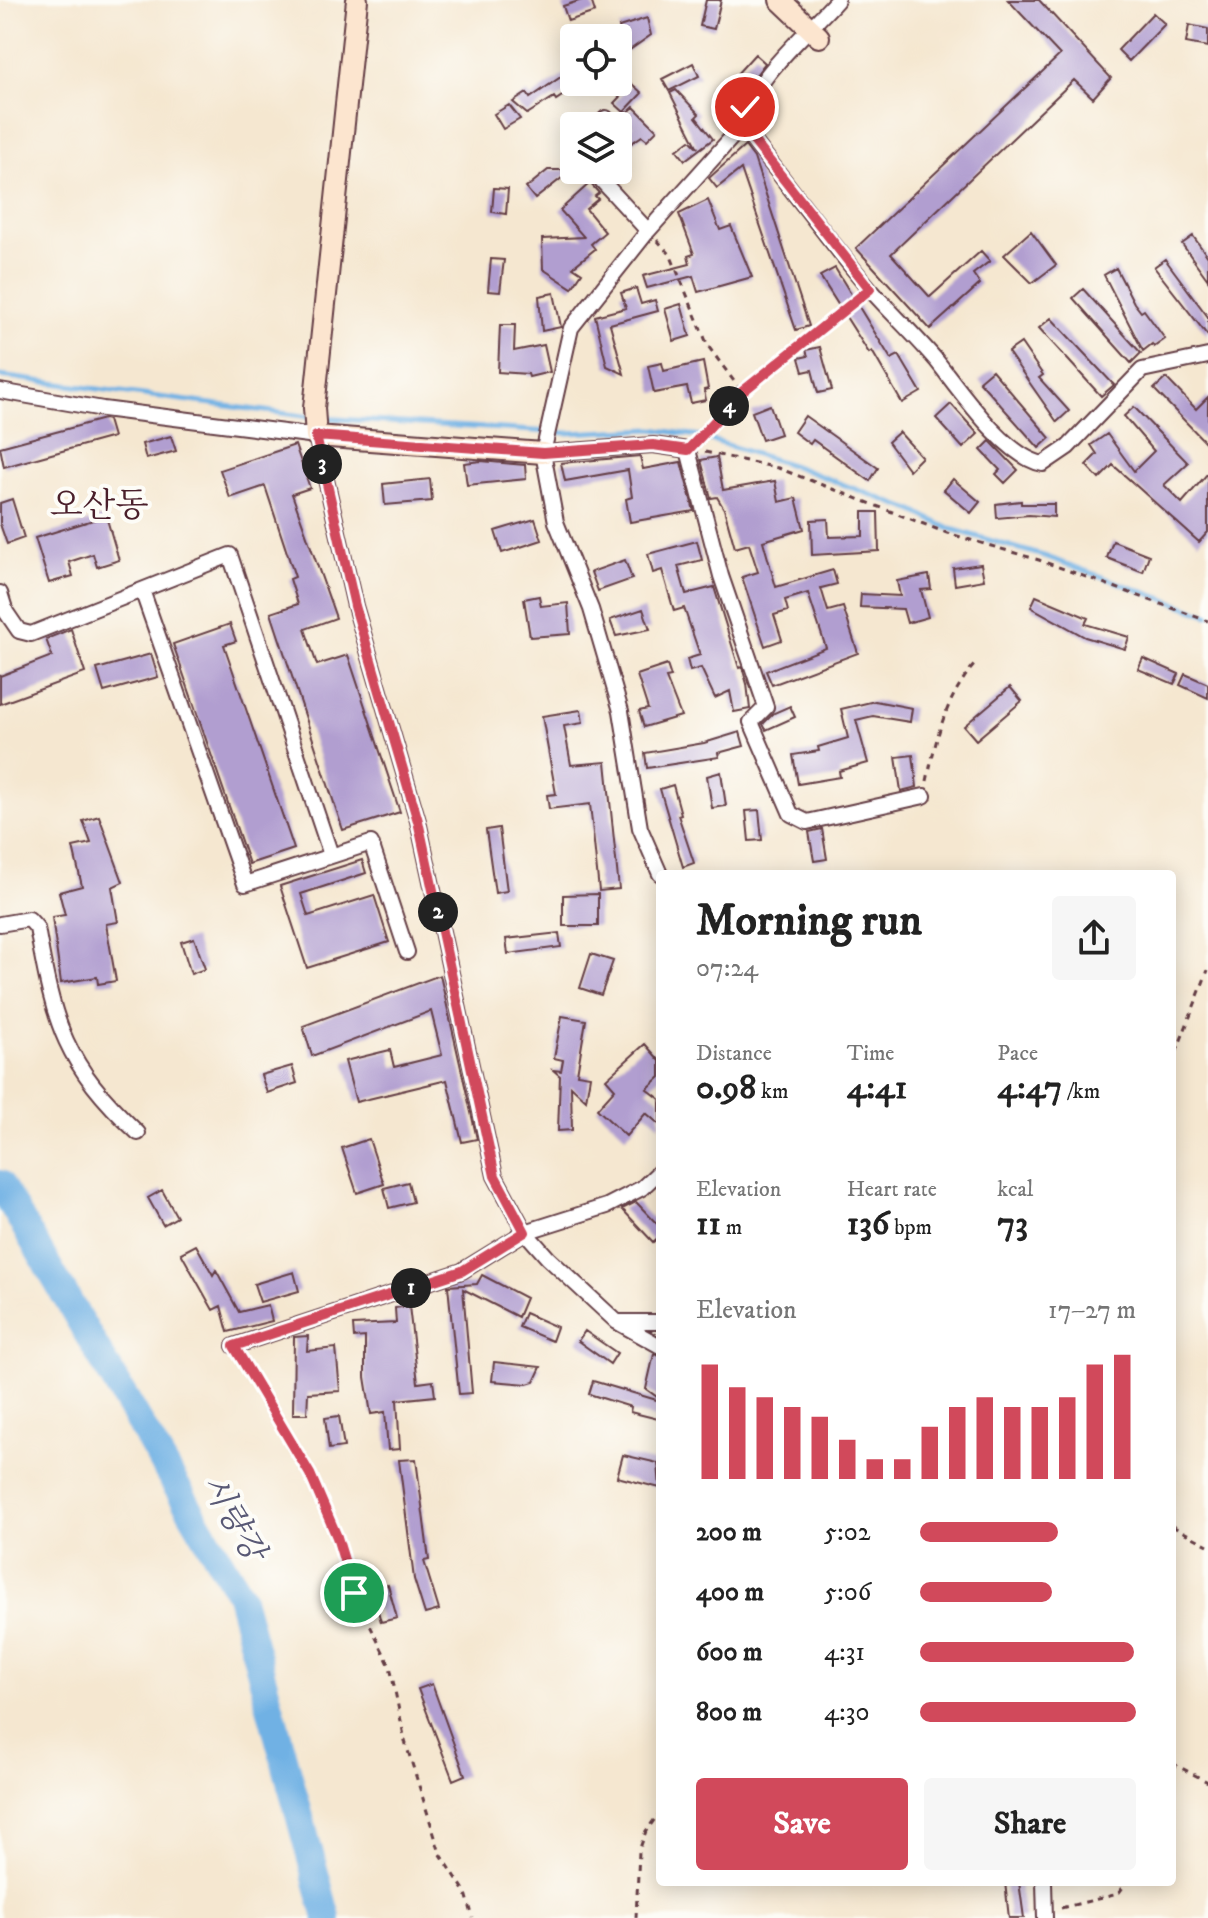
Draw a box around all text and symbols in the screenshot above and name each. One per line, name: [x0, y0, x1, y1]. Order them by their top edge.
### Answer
map controls: [560, 24, 632, 184]
button: locate: [560, 24, 632, 96]
pin: [711, 73, 779, 141]
icon: check: [723, 85, 767, 129]
button: layers: [560, 112, 632, 184]
pin: 4: [709, 386, 749, 426]
text: 4: [723, 392, 735, 419]
pin: 3: [302, 444, 342, 484]
text: 3: [318, 450, 326, 477]
district label: 오산동: [50, 485, 148, 527]
pin: 2: [418, 892, 458, 932]
text: Morning run: [696, 894, 922, 949]
button: share: [1052, 896, 1136, 980]
text: 2: [433, 898, 443, 925]
text: 07:24: [696, 952, 758, 985]
text: Distance: [696, 1040, 772, 1067]
text: Time: [847, 1040, 894, 1067]
text: Pace: [997, 1040, 1038, 1067]
text: 0.98: [696, 1067, 756, 1109]
text: 4:41: [847, 1067, 907, 1109]
text: 4:47: [997, 1067, 1062, 1109]
text: km: [756, 1078, 789, 1105]
text: /km: [1062, 1078, 1100, 1105]
text: Elevation: [696, 1176, 781, 1203]
text: Heart rate: [847, 1176, 937, 1203]
text: kcal: [997, 1176, 1033, 1203]
text: 11: [696, 1203, 721, 1245]
text: 136: [847, 1203, 890, 1245]
text: 73: [997, 1203, 1028, 1245]
text: m: [721, 1214, 742, 1241]
text: bpm: [890, 1214, 932, 1241]
pin: 1: [391, 1268, 431, 1308]
text: 1: [407, 1274, 415, 1301]
text: Elevation: [696, 1294, 797, 1327]
text: 17–27 m: [1048, 1294, 1136, 1327]
water label: 시량강: [192, 1468, 275, 1572]
text: 200 m: [696, 1516, 762, 1549]
text: 5:02: [824, 1516, 870, 1549]
pin: [320, 1559, 388, 1627]
icon: arrive: [332, 1571, 376, 1615]
text: 400 m: [696, 1576, 764, 1609]
text: 5:06: [824, 1576, 871, 1609]
text: 600 m: [696, 1636, 763, 1669]
text: 4:31: [824, 1636, 865, 1669]
text: 800 m: [696, 1696, 762, 1729]
text: 4:30: [824, 1696, 869, 1729]
button: Save: [696, 1778, 908, 1870]
button: Share: [924, 1778, 1136, 1870]

